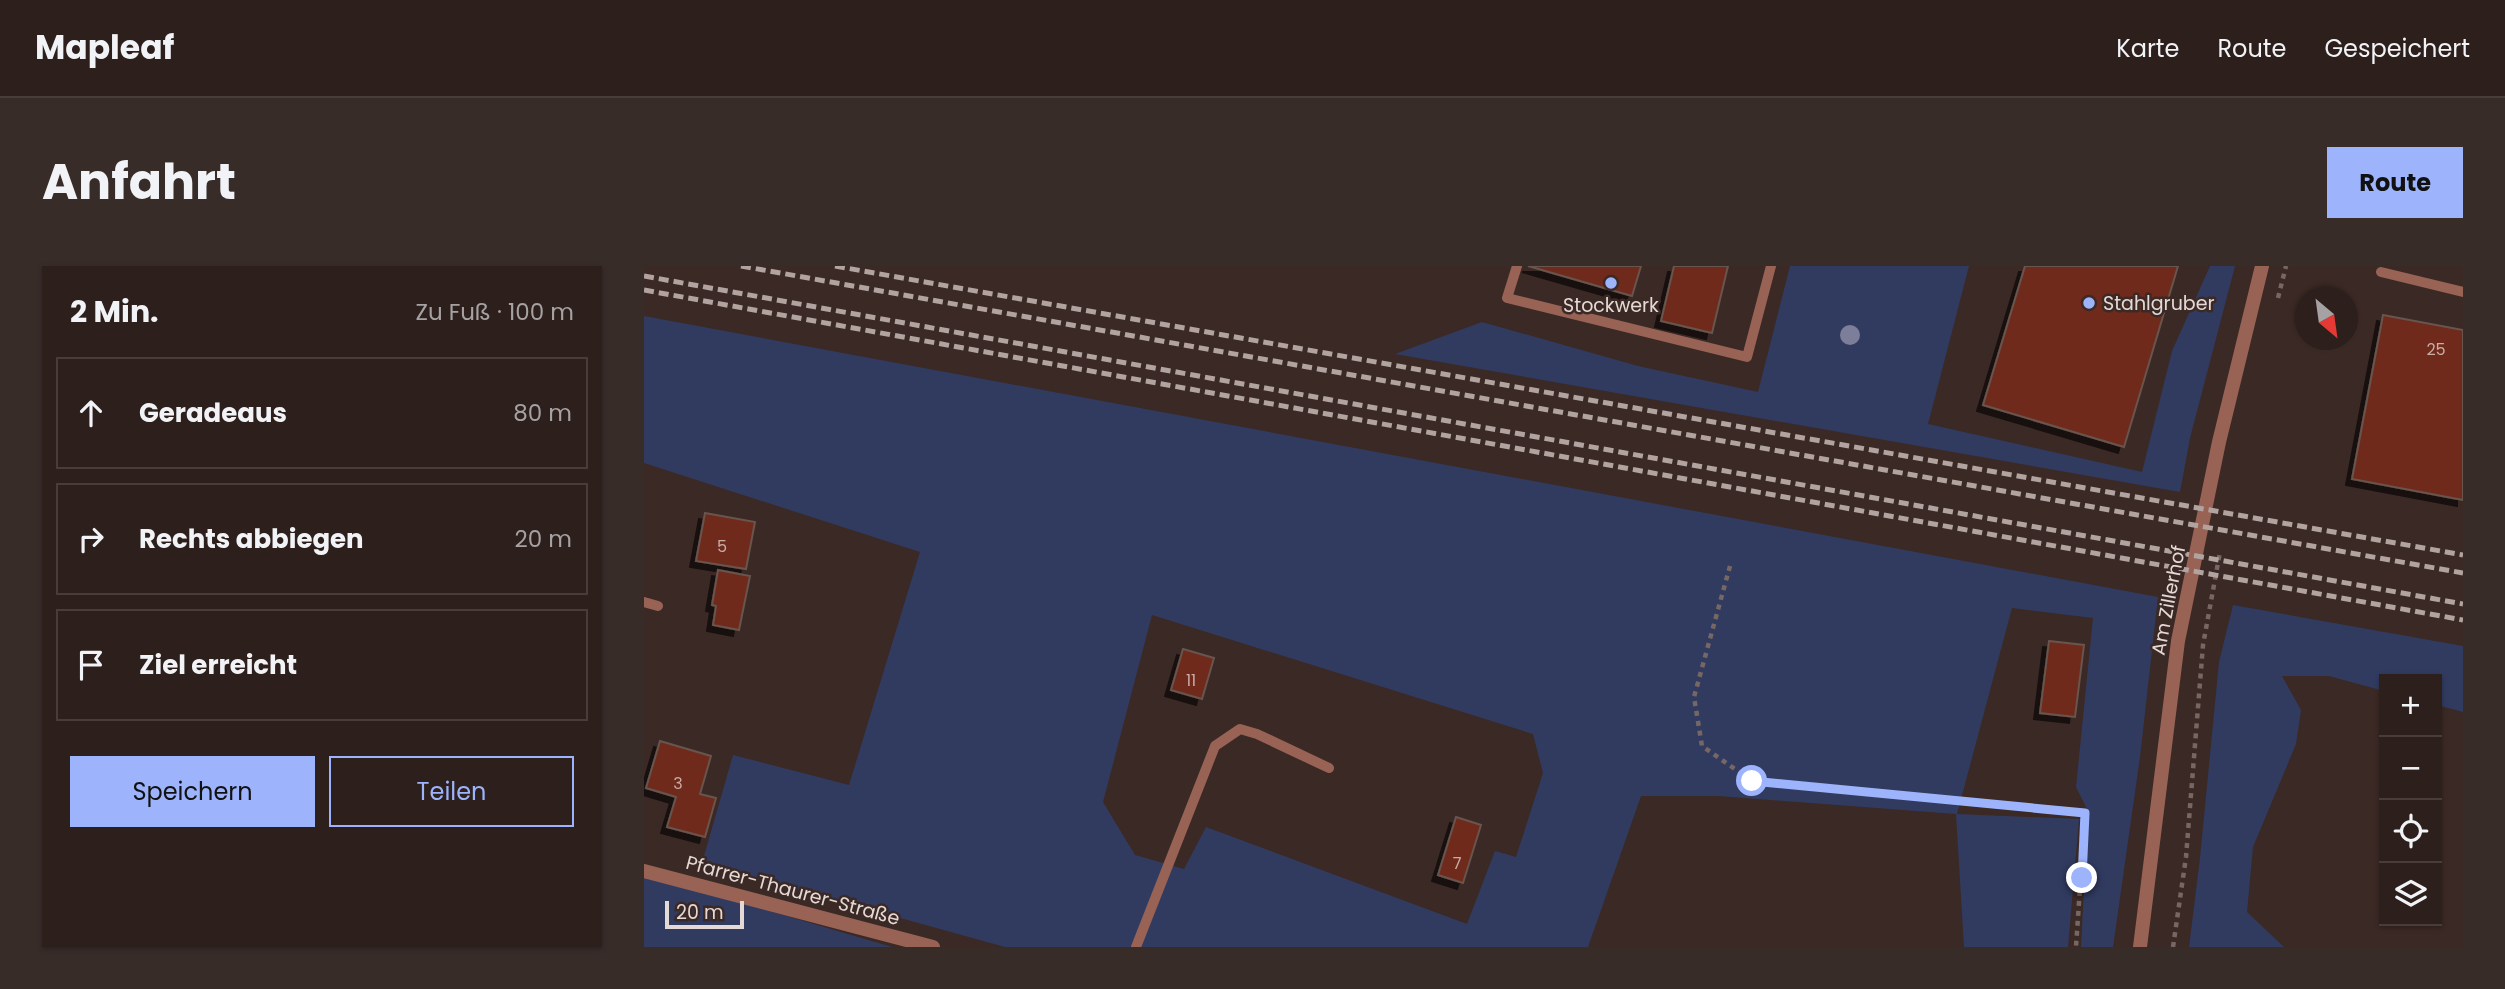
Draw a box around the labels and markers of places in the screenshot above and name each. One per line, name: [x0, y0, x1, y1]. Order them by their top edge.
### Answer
marker: Stockwerk: [1603, 275, 1619, 291]
place label: Stahlgruber: [2103, 290, 2215, 317]
place label: Stockwerk: [1563, 292, 1659, 319]
marker: Stahlgruber: [2081, 295, 2097, 311]

